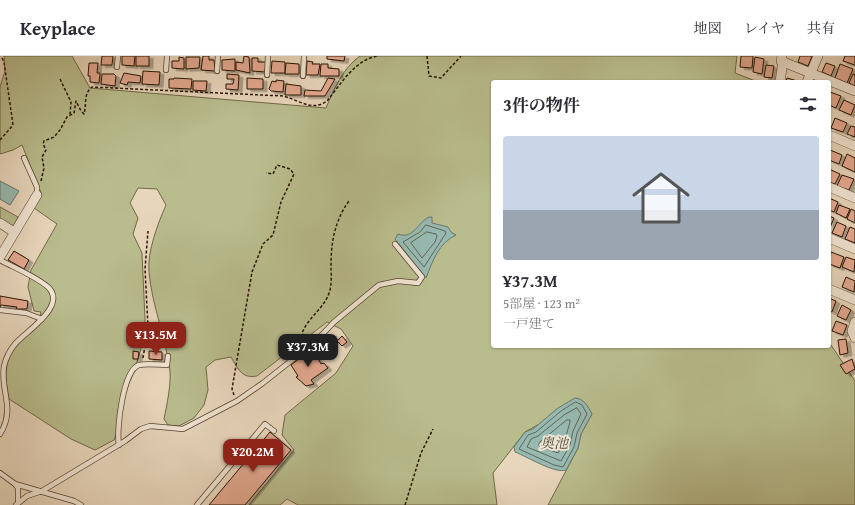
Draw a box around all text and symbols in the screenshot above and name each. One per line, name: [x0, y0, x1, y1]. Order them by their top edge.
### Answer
text: Keyplace: [20, 14, 96, 42]
text: 地図: [694, 18, 722, 38]
text: レイヤ: [744, 18, 785, 38]
text: 共有: [807, 18, 835, 38]
text: 3件の物件: [503, 92, 580, 117]
icon: filters: [797, 93, 819, 115]
icon: home: [625, 162, 697, 234]
text: ¥37.3M: [503, 268, 558, 293]
text: 5部屋 · 123 m²: [503, 294, 580, 313]
text: 一戸建て: [503, 314, 555, 333]
pin: ¥13.5M: [123, 322, 189, 356]
text: ¥13.5M: [135, 325, 177, 344]
pin: ¥37.3M: [275, 334, 341, 368]
text: ¥37.3M: [287, 337, 329, 356]
water label: 奥池: [540, 433, 570, 453]
pin: ¥20.2M: [220, 439, 286, 473]
text: ¥20.2M: [232, 442, 274, 461]

